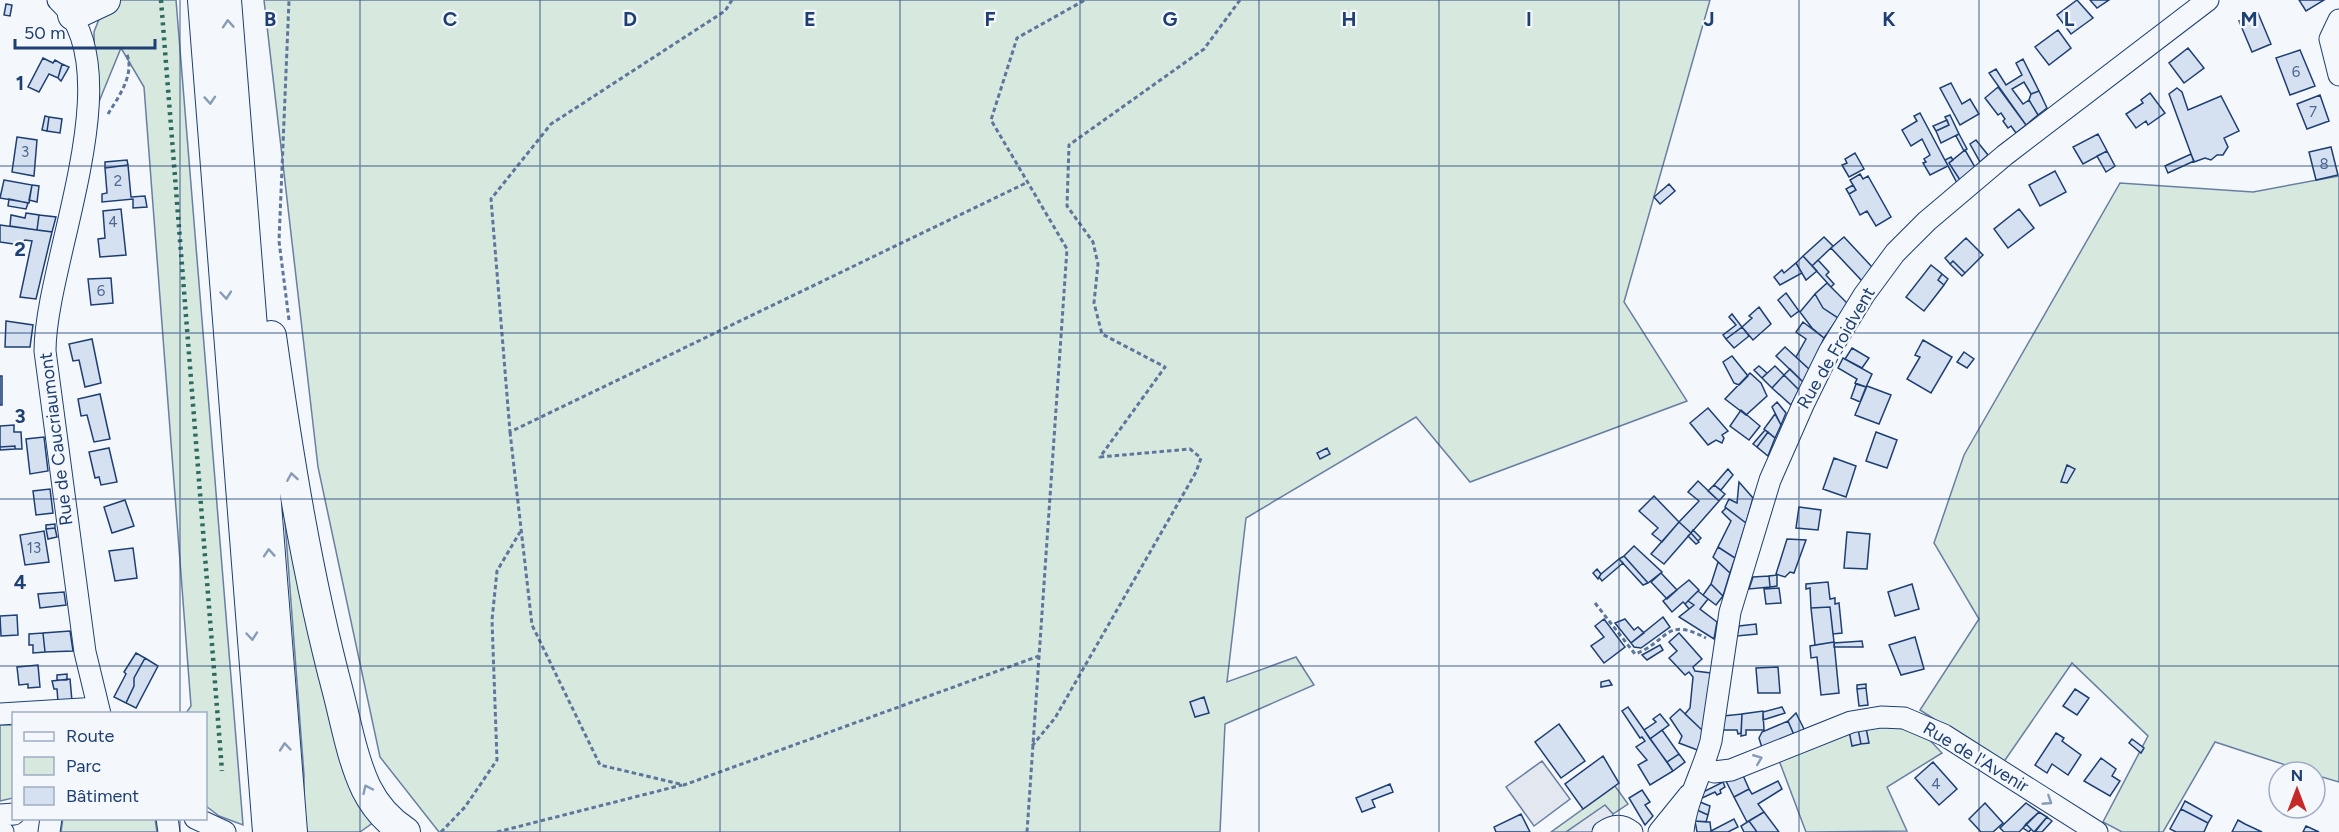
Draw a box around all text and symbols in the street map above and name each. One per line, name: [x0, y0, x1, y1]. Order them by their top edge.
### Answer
text: B: [264, 7, 276, 31]
text: C: [443, 7, 457, 31]
text: D: [623, 7, 637, 31]
text: E: [804, 7, 816, 31]
text: F: [984, 7, 996, 31]
text: G: [1163, 7, 1178, 31]
text: H: [1342, 7, 1357, 31]
text: I: [1526, 7, 1532, 31]
text: J: [1703, 7, 1715, 31]
text: K: [1882, 7, 1896, 31]
text: L: [2064, 7, 2075, 31]
text: M: [2240, 7, 2258, 31]
scale bar: [15, 12, 154, 50]
one-way arrow: [222, 19, 235, 28]
text: 50 m: [24, 22, 66, 44]
house number: 6: [2292, 63, 2301, 81]
text: 1: [16, 71, 24, 95]
one-way arrow: [204, 96, 217, 105]
house number: 7: [2309, 103, 2317, 121]
house number: 3: [21, 143, 29, 161]
house number: 8: [2319, 155, 2329, 173]
house number: 2: [114, 172, 122, 190]
house number: 4: [108, 213, 118, 231]
text: 2: [14, 237, 26, 261]
house number: 6: [97, 282, 106, 300]
street label: Rue de Froidvent: [1792, 283, 1880, 413]
one-way arrow: [219, 290, 232, 299]
street label: Rue de Caucriaumont: [34, 351, 78, 527]
text: 3: [14, 404, 26, 428]
one-way arrow: [287, 473, 299, 482]
house number: 13: [27, 539, 41, 557]
one-way arrow: [263, 549, 276, 558]
text: 4: [14, 570, 27, 594]
one-way arrow: [245, 631, 258, 640]
legend: [12, 712, 207, 820]
street label: Rue de l'Avenir: [1919, 717, 2033, 797]
text: Route: [66, 725, 115, 747]
one-way arrow: [279, 743, 292, 752]
one-way arrow: [1752, 754, 1763, 766]
text: Parc: [66, 755, 102, 777]
north arrow: [2267, 760, 2327, 820]
text: N: [2291, 766, 2303, 785]
house number: 4: [1931, 775, 1941, 793]
one-way arrow: [362, 784, 374, 795]
text: Bâtiment: [66, 785, 139, 807]
one-way arrow: [2041, 794, 2052, 805]

